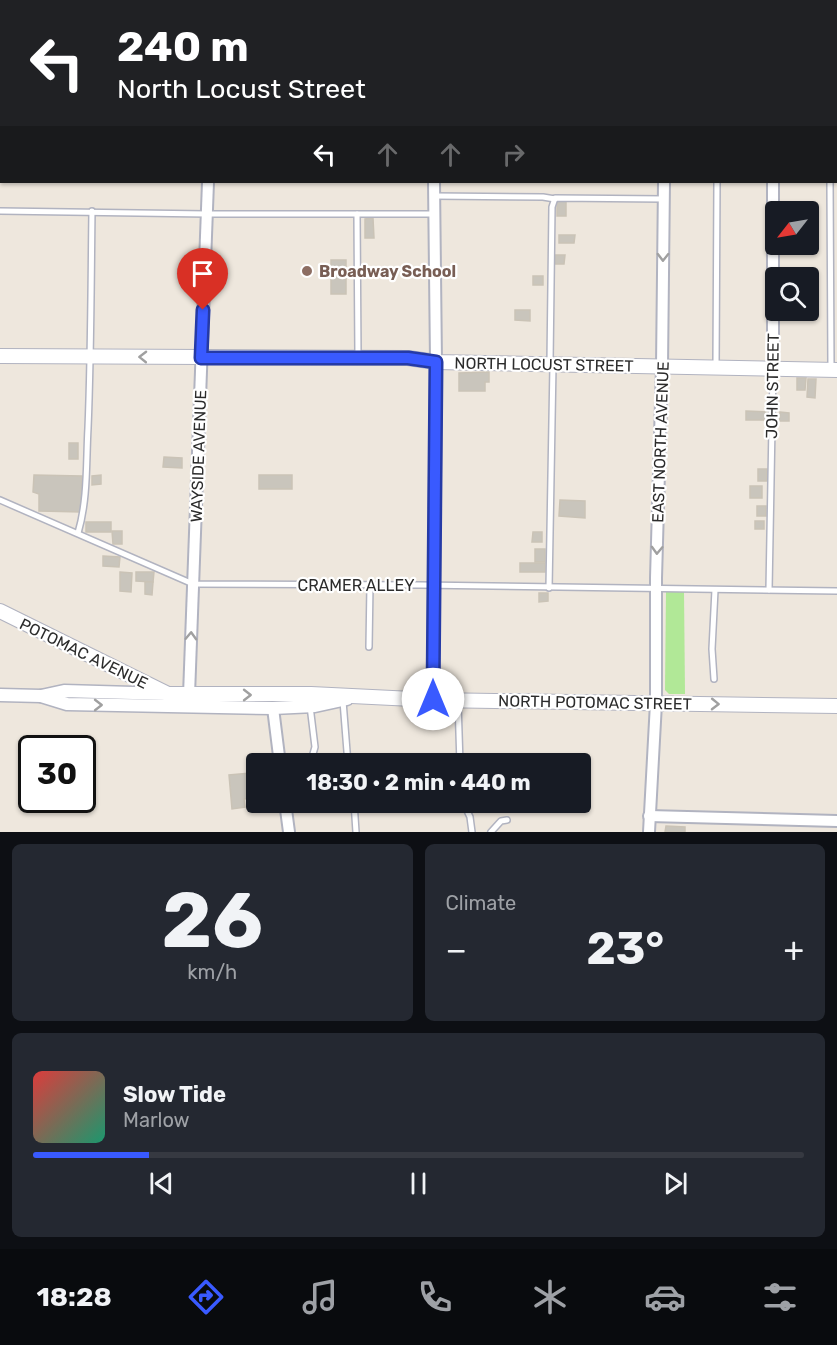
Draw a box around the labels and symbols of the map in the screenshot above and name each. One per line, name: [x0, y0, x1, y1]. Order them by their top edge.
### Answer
north arrow: [765, 201, 819, 255]
pin: [177, 248, 228, 310]
one-way arrow: [657, 253, 669, 262]
place label: Broadway School: [319, 262, 456, 281]
marker: Broadway School: [300, 264, 314, 278]
street label: JOHN STREET: [762, 333, 783, 439]
one-way arrow: [138, 351, 147, 363]
street label: NORTH LOCUST STREET: [454, 353, 634, 376]
street label: EAST NORTH AVENUE: [648, 361, 673, 523]
street label: WAYSIDE AVENUE: [187, 389, 210, 523]
one-way arrow: [650, 546, 663, 555]
street label: CRAMER ALLEY: [297, 576, 415, 595]
street label: POTOMAC AVENUE: [17, 614, 151, 693]
one-way arrow: [185, 632, 197, 641]
position arrow: [401, 667, 465, 731]
one-way arrow: [243, 689, 252, 701]
street label: NORTH POTOMAC STREET: [498, 691, 692, 714]
one-way arrow: [94, 698, 103, 711]
one-way arrow: [710, 698, 719, 710]
speed limit sign: 30: [18, 735, 96, 813]

